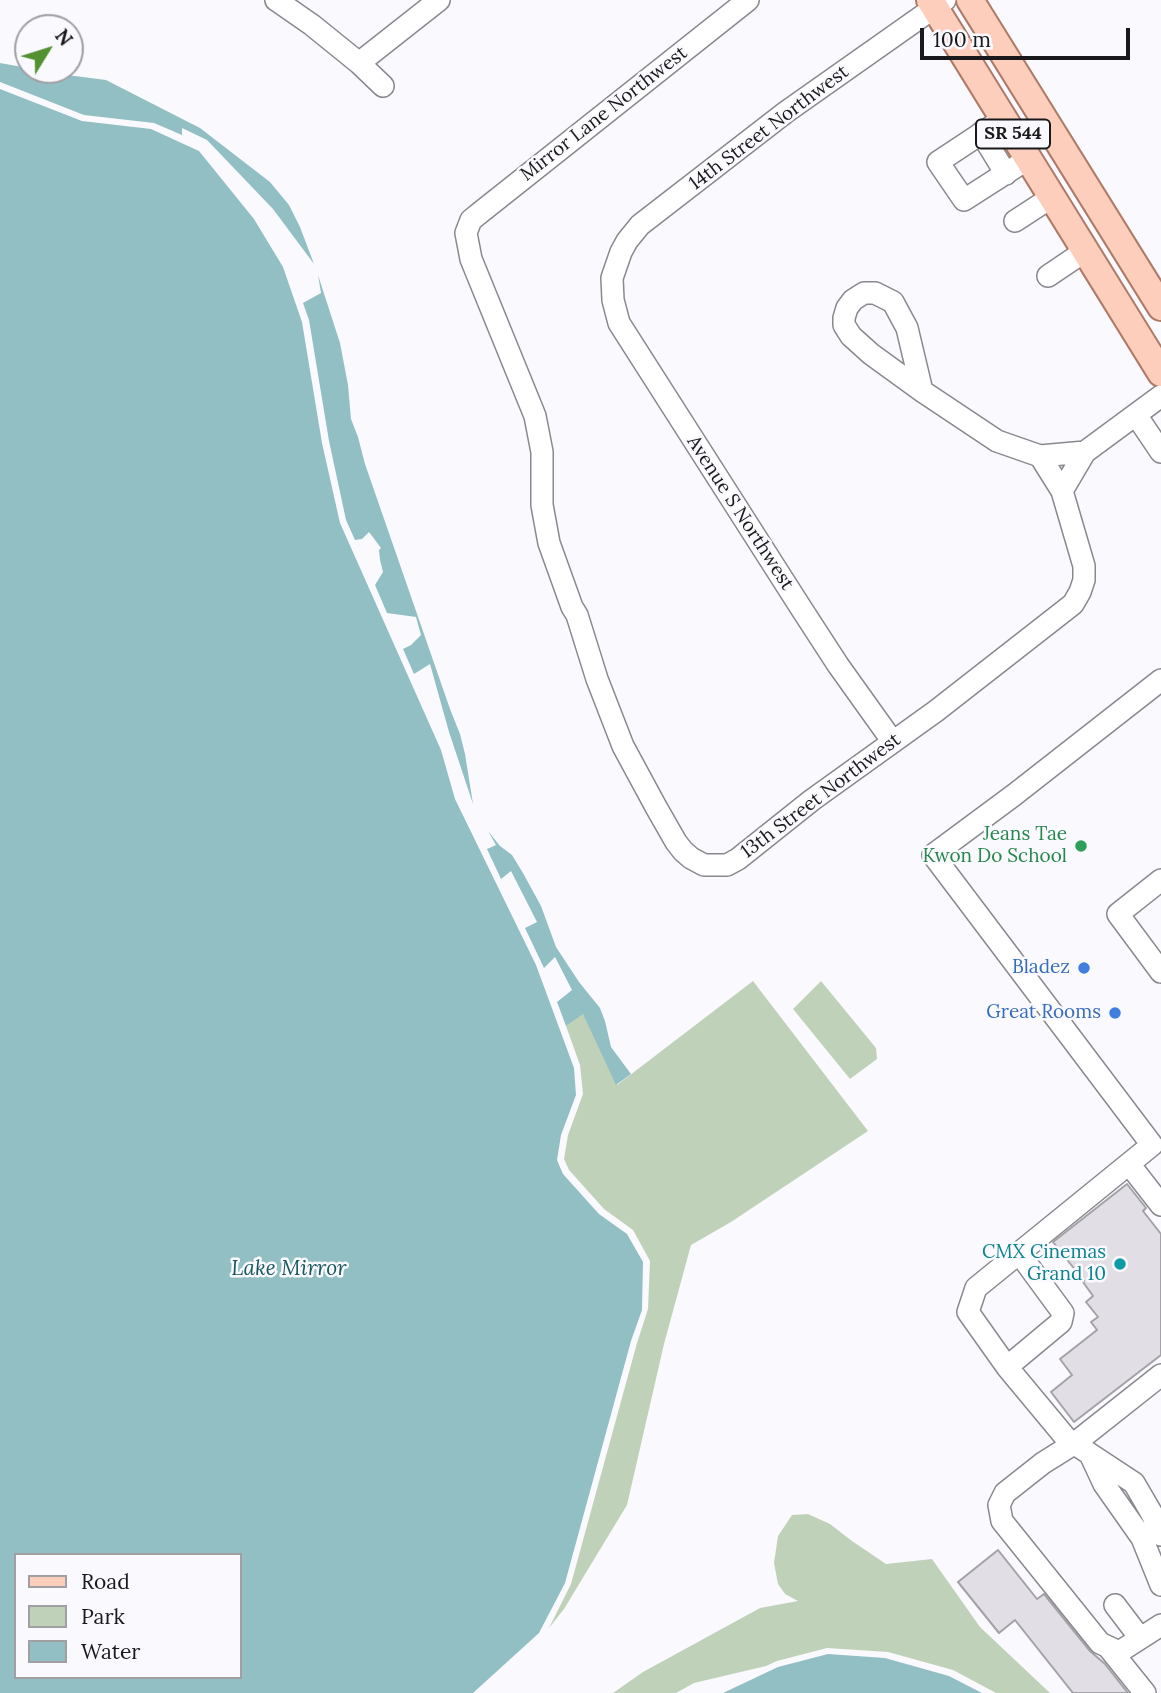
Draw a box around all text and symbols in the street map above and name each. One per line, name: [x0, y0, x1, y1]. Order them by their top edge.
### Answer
north arrow: [14, 14, 84, 84]
scale bar: [923, 14, 1133, 58]
text: N: [50, 24, 78, 50]
text: 100 m: [933, 26, 991, 53]
street label: Mirror Lane Northwest: [516, 42, 692, 186]
street label: 14th Street Northwest: [685, 61, 853, 195]
road number: SR 544: [976, 119, 1050, 148]
street label: Avenue S Northwest: [682, 432, 798, 594]
street label: 13th Street Northwest: [737, 729, 905, 863]
place label: Jeans Tae Kwon Do School: [922, 824, 1067, 868]
marker: Jeans Tae Kwon Do School: [1073, 838, 1089, 854]
place label: Bladez: [1012, 957, 1070, 979]
marker: Bladez: [1076, 960, 1092, 976]
place label: Great Rooms: [986, 1002, 1101, 1024]
marker: Great Rooms: [1107, 1005, 1123, 1021]
place label: CMX Cinemas Grand 10: [982, 1242, 1106, 1286]
water label: Lake Mirror: [231, 1256, 347, 1282]
marker: CMX Cinemas Grand 10: [1112, 1256, 1128, 1272]
legend: [14, 1553, 242, 1679]
text: Road: [81, 1568, 130, 1595]
text: Park: [81, 1603, 125, 1630]
text: Water: [81, 1638, 140, 1665]

